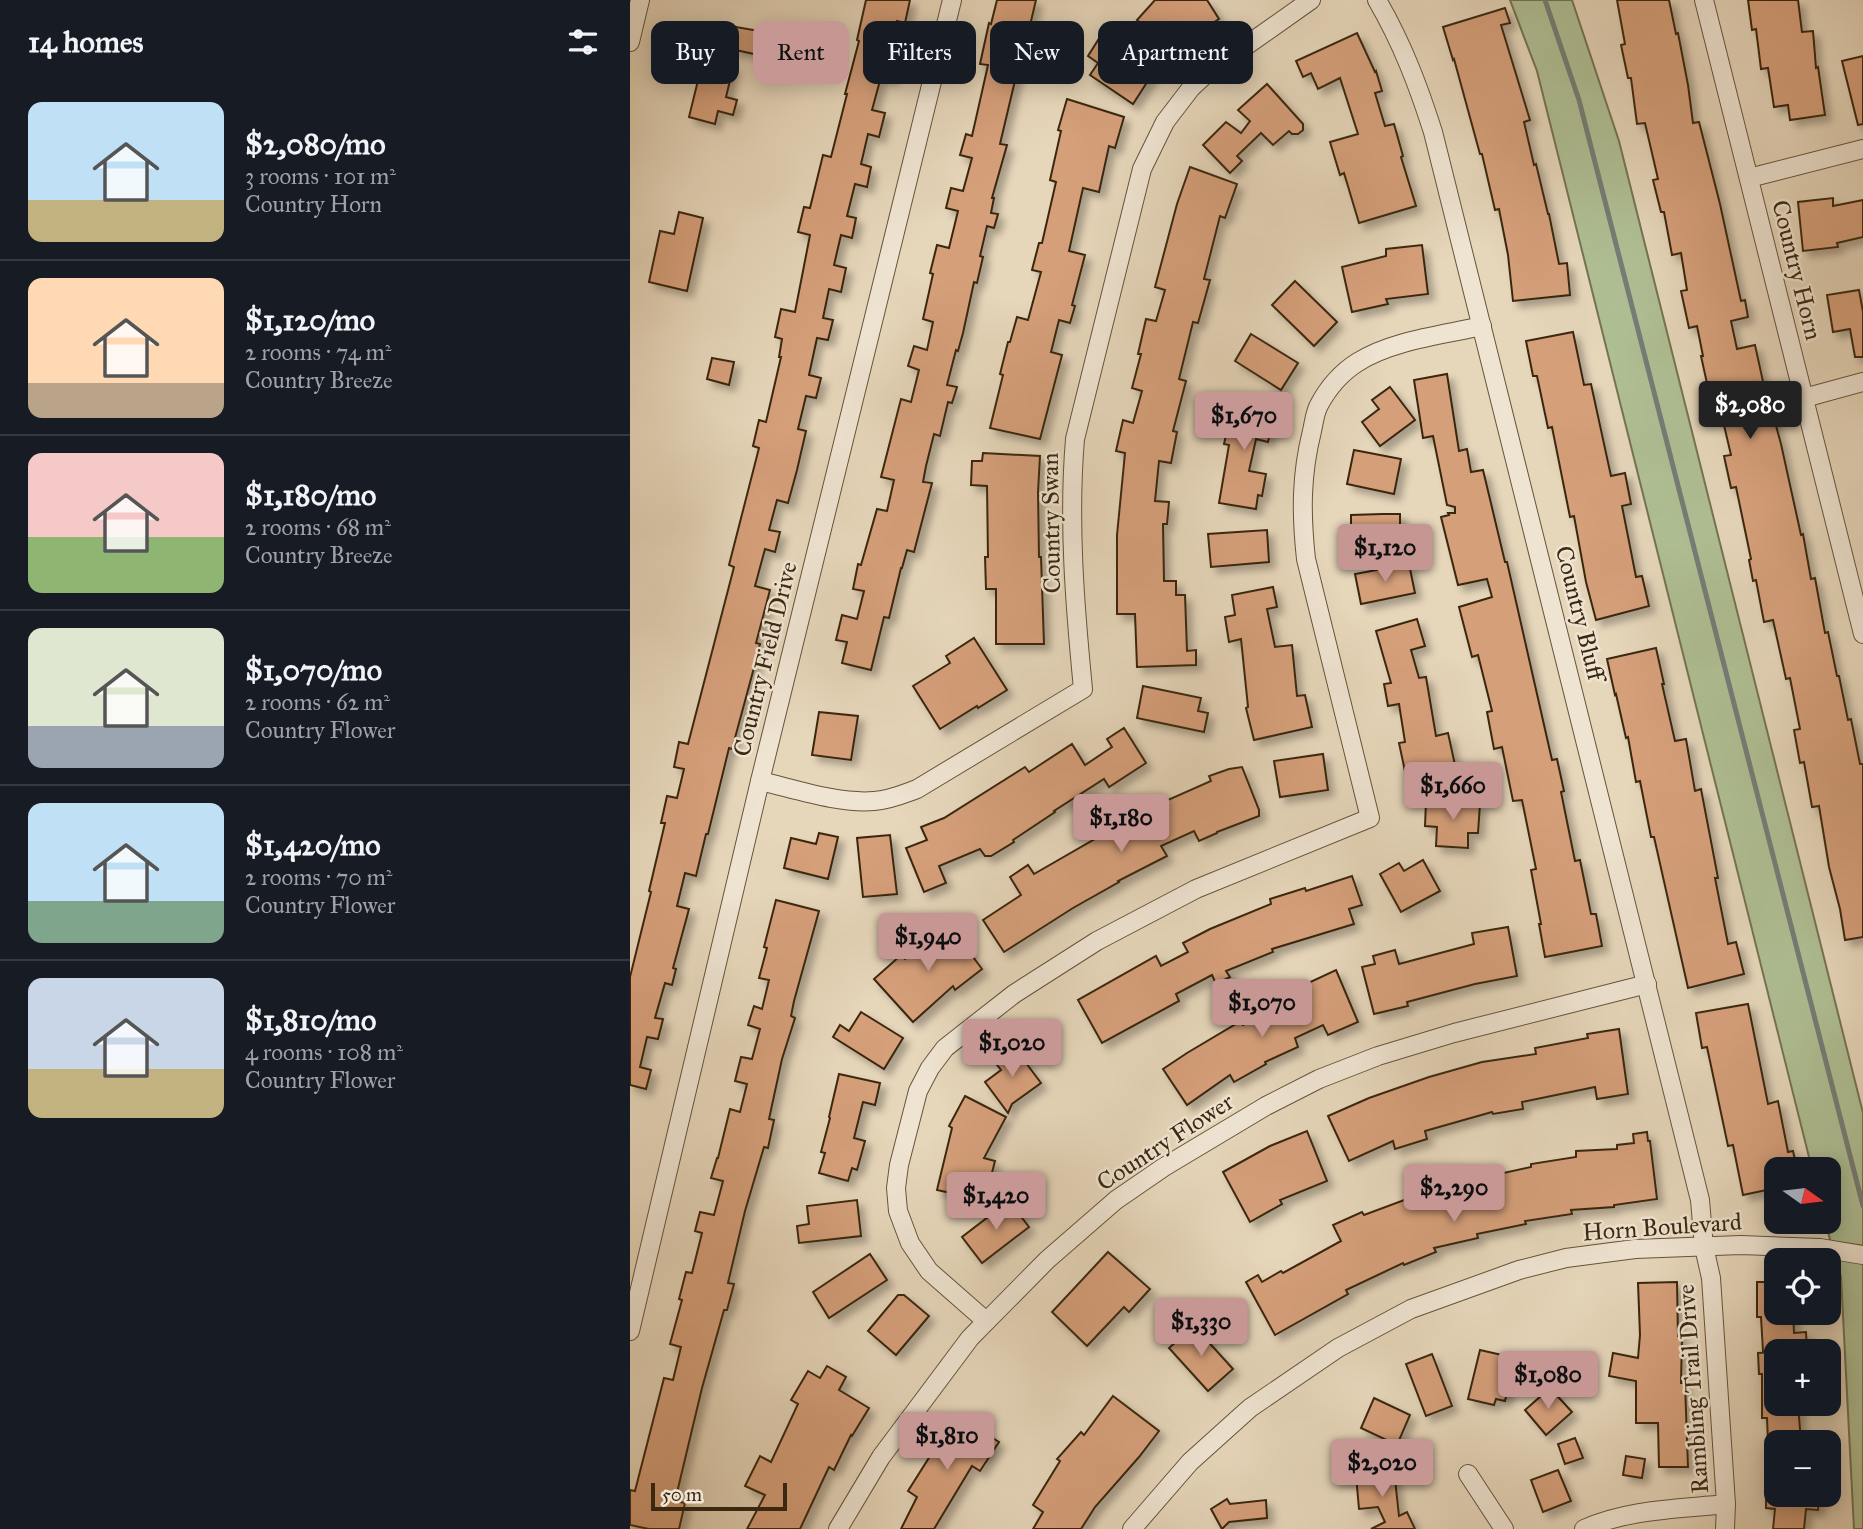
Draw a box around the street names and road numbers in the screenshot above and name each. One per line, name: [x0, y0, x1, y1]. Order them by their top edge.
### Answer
street label: Country Horn: [1765, 197, 1829, 343]
street label: Country Swan: [1035, 452, 1067, 594]
street label: Country Bluff: [1549, 543, 1612, 687]
street label: Country Field Drive: [726, 559, 804, 759]
street label: Country Flower: [1091, 1087, 1239, 1197]
street label: Horn Boulevard: [1581, 1206, 1743, 1248]
street label: Rambling Trail Drive: [1671, 1283, 1715, 1495]

